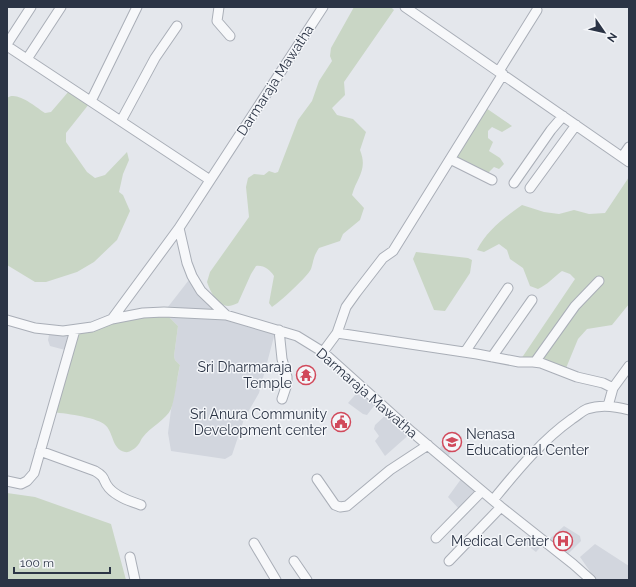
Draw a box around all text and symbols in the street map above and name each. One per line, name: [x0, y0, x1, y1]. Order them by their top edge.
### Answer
north arrow: [584, 12, 624, 52]
street label: Darmaraja Mawatha: [233, 22, 317, 138]
text: N: [604, 30, 620, 44]
street label: Darmaraja Mawatha: [313, 345, 421, 441]
place label: Sri Dharmaraja Temple: [197, 359, 292, 391]
temple icon: Sri Dharmaraja Temple: [295, 364, 317, 386]
place label: Sri Anura Community Development center: [190, 406, 327, 438]
public building icon: Sri Anura Community Development center: [330, 411, 352, 433]
place label: Nenasa Educational Center: [466, 426, 589, 458]
school or university icon: Nenasa Educational Center: [441, 431, 463, 453]
hospital icon: Medical Center: [552, 530, 574, 552]
place label: Medical Center: [451, 533, 549, 549]
scale bar: [14, 549, 110, 575]
text: 100 m: [20, 556, 54, 570]

